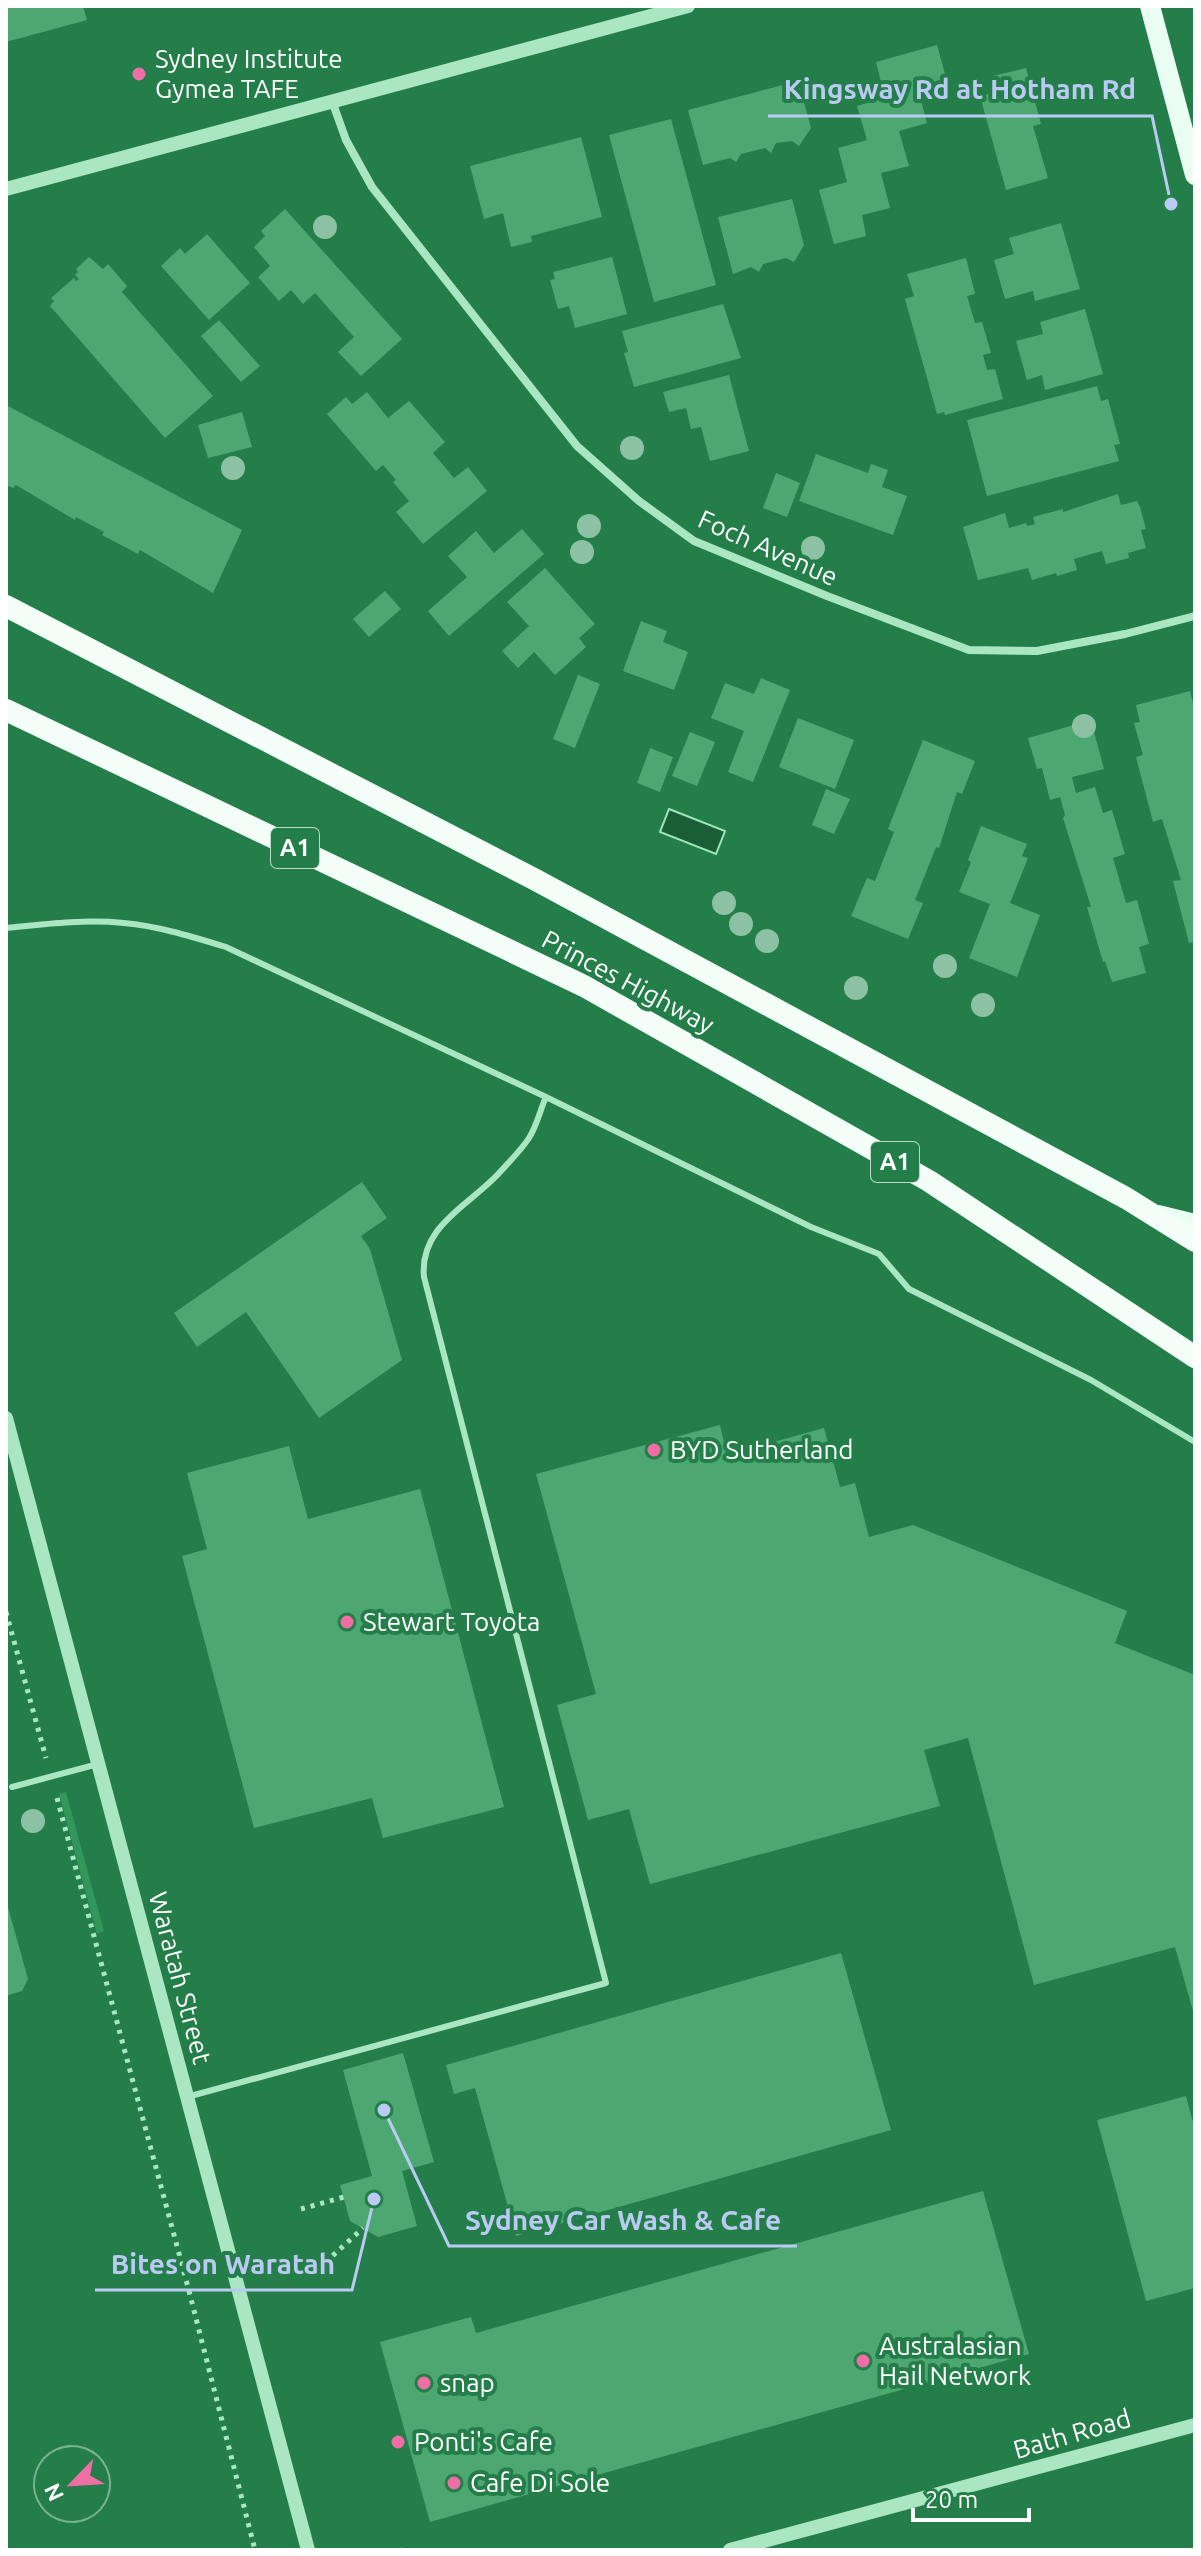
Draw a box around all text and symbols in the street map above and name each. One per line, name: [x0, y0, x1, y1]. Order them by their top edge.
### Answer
place label: Sydney Institute Gymea TAFE: [155, 44, 343, 103]
callout: Kingsway Rd at Hotham Rd: [768, 64, 1152, 116]
marker: Sydney Institute Gymea TAFE: [130, 65, 148, 83]
text: Kingsway Rd at Hotham Rd: [784, 73, 1136, 104]
street label: Foch Avenue: [694, 504, 842, 591]
road number: A1: [271, 828, 319, 868]
street label: Princes Highway: [537, 924, 719, 1039]
road number: A1: [871, 1142, 919, 1182]
place label: BYD Sutherland: [670, 1435, 853, 1464]
marker: BYD Sutherland: [645, 1441, 663, 1459]
place label: Stewart Toyota: [363, 1607, 540, 1636]
marker: Stewart Toyota: [338, 1613, 356, 1631]
street label: Waratah Street: [144, 1889, 217, 2067]
callout: Sydney Car Wash & Cafe: [449, 2194, 797, 2246]
text: Sydney Car Wash & Cafe: [465, 2204, 781, 2235]
callout: Bites on Waratah: [95, 2238, 352, 2290]
text: Bites on Waratah: [111, 2248, 335, 2279]
place label: Australasian Hail Network: [879, 2331, 1031, 2390]
marker: Australasian Hail Network: [854, 2352, 872, 2370]
place label: snap: [440, 2368, 495, 2397]
marker: snap: [415, 2374, 433, 2392]
street label: Bath Road: [1010, 2403, 1134, 2464]
place label: Ponti's Cafe: [414, 2427, 553, 2456]
marker: Ponti's Cafe: [389, 2433, 407, 2451]
north arrow: [32, 2444, 112, 2524]
place label: Cafe Di Sole: [470, 2468, 610, 2497]
scale bar: [913, 2472, 1029, 2522]
marker: Cafe Di Sole: [445, 2474, 463, 2492]
text: N: [39, 2480, 68, 2505]
text: 20 m: [925, 2486, 978, 2513]

